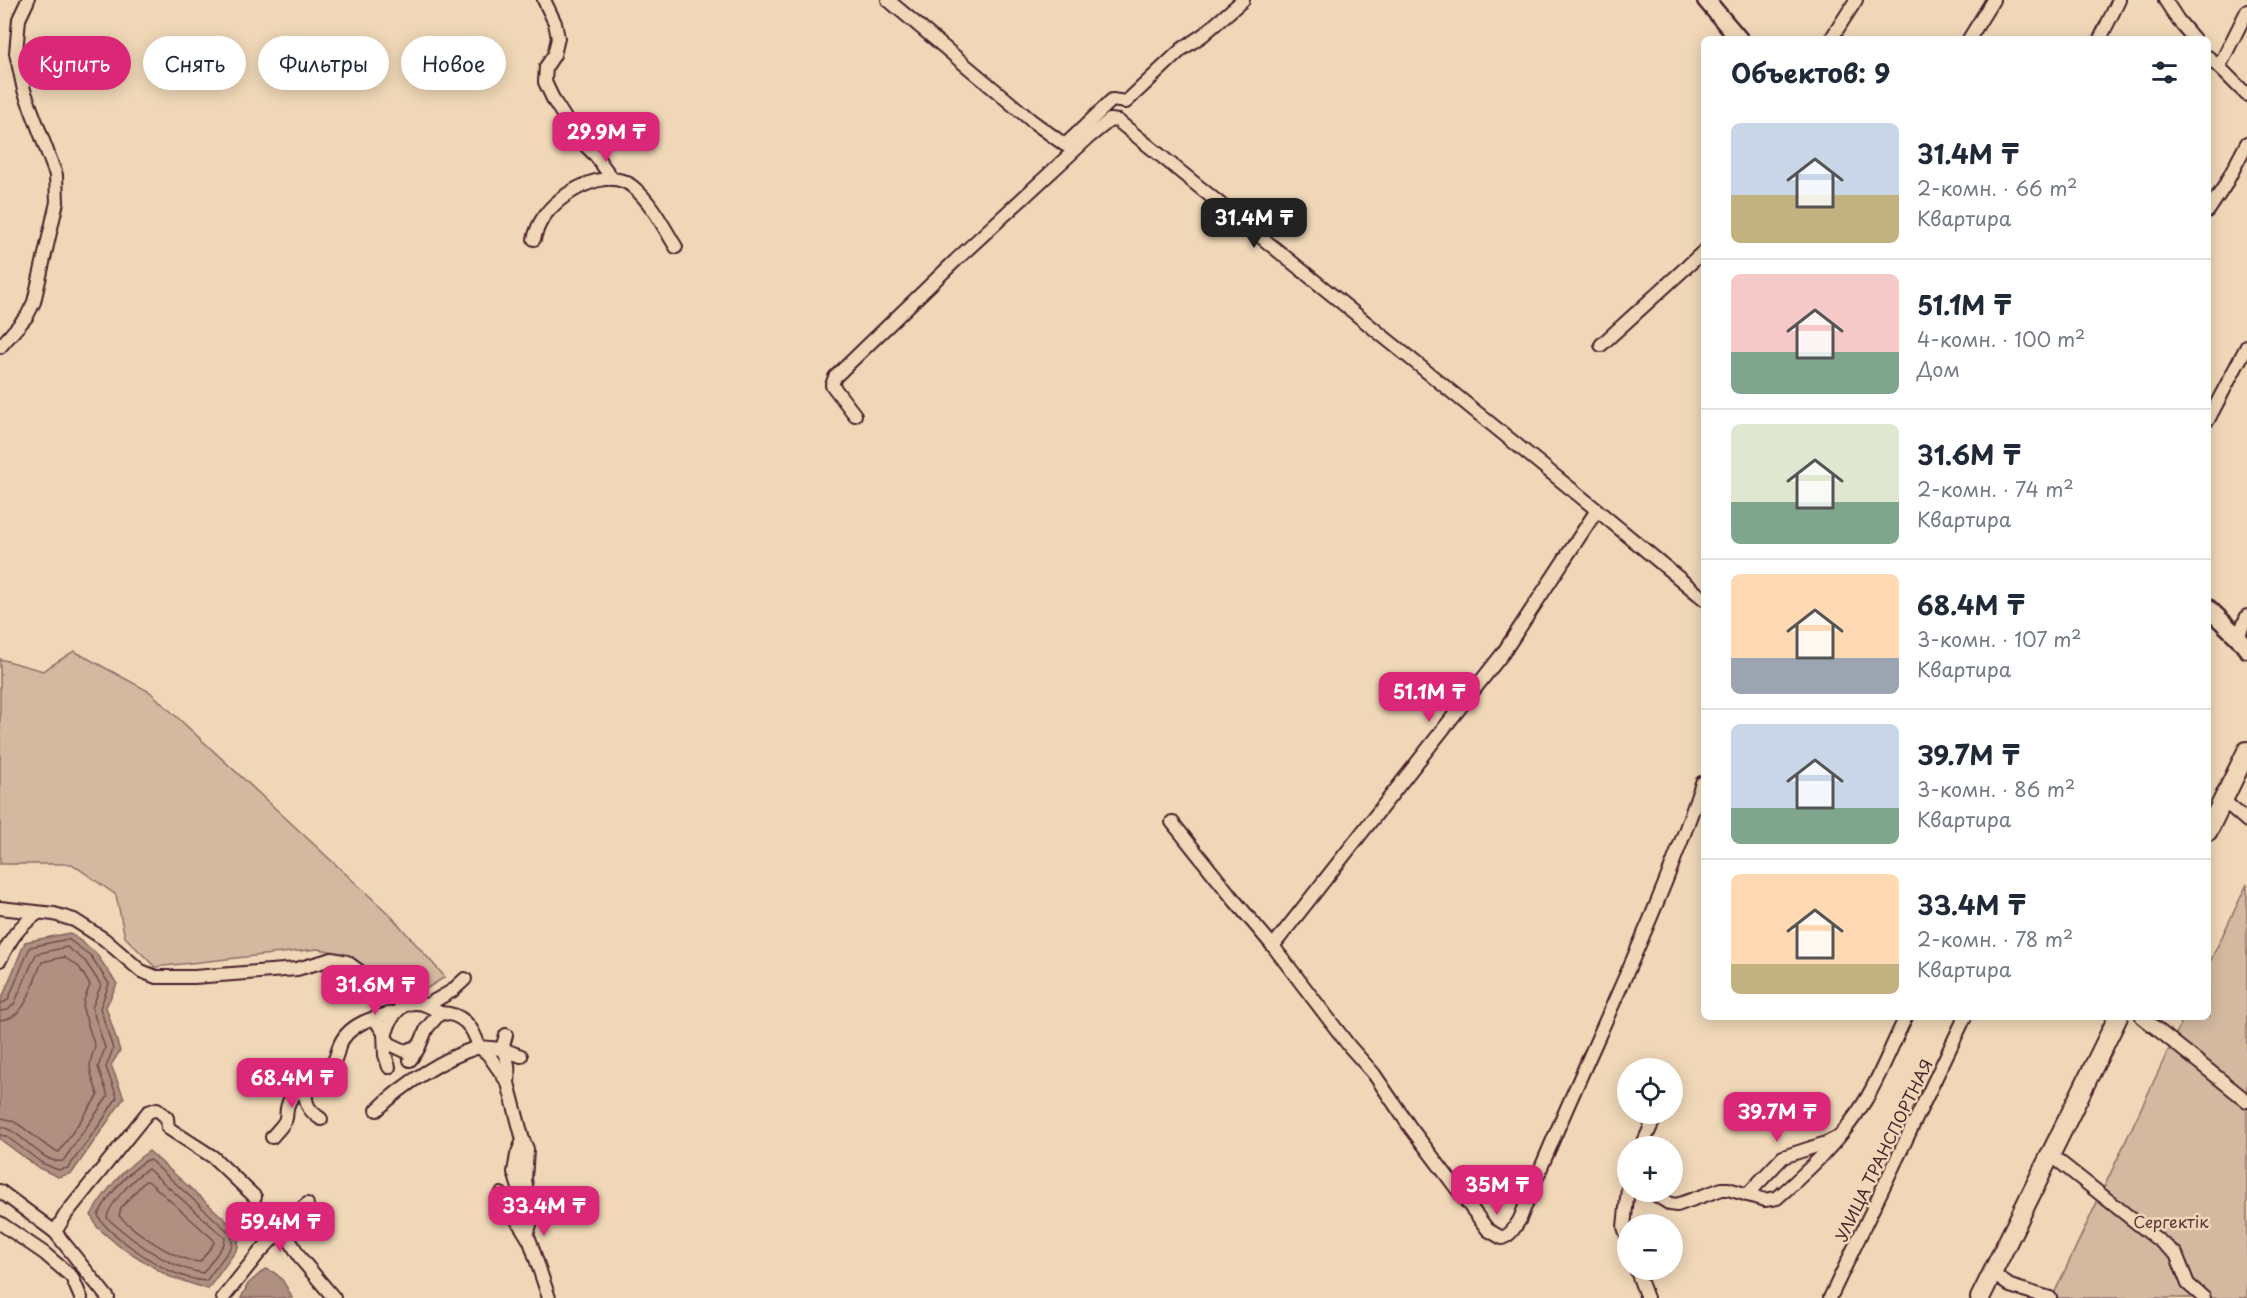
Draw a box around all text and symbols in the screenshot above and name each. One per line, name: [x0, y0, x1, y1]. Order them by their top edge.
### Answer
chip: Купить: [18, 36, 131, 90]
chip: Снять: [143, 36, 246, 90]
chip: Фильтры: [258, 36, 389, 90]
chip: Новое: [401, 36, 506, 90]
text: Объектов: 9: [1731, 53, 1890, 92]
icon: filters: [2148, 56, 2181, 89]
pin: 29.9M ₸: [551, 112, 661, 163]
text: 29.9M ₸: [566, 116, 646, 146]
text: 31.4M ₸: [1917, 134, 2019, 173]
icon: home: [1779, 147, 1851, 219]
text: 2-комн. · 66 m²: [1917, 173, 2078, 203]
pin: 31.4M ₸: [1199, 198, 1309, 249]
text: 31.4M ₸: [1215, 202, 1293, 232]
text: Квартира: [1917, 203, 2011, 233]
text: 51.1M ₸: [1917, 285, 2011, 324]
icon: home: [1779, 298, 1851, 370]
text: 4-комн. · 100 m²: [1917, 324, 2085, 354]
text: Дом: [1917, 354, 1960, 384]
text: 31.6M ₸: [1917, 435, 2020, 474]
icon: home: [1779, 448, 1851, 520]
text: 2-комн. · 74 m²: [1917, 474, 2074, 504]
text: Квартира: [1917, 504, 2011, 534]
text: 68.4M ₸: [1917, 585, 2024, 624]
icon: home: [1779, 598, 1851, 670]
text: 3-комн. · 107 m²: [1917, 624, 2082, 654]
text: Квартира: [1917, 654, 2011, 684]
pin: 51.1M ₸: [1374, 672, 1484, 723]
text: 51.1M ₸: [1393, 676, 1465, 706]
text: 39.7M ₸: [1917, 735, 2019, 774]
icon: home: [1779, 748, 1851, 820]
text: 3-комн. · 86 m²: [1917, 774, 2075, 804]
text: Квартира: [1917, 804, 2011, 834]
text: 33.4M ₸: [1917, 885, 2025, 924]
icon: home: [1779, 898, 1851, 970]
text: 2-комн. · 78 m²: [1917, 924, 2073, 954]
text: Квартира: [1917, 954, 2011, 984]
pin: 31.6M ₸: [320, 965, 430, 1016]
text: 31.6M ₸: [335, 969, 415, 999]
street label: УЛИЦА ТРАНСПОРТНАЯ: [1828, 1055, 1938, 1245]
pin: 68.4M ₸: [237, 1058, 347, 1109]
map controls: [1617, 1058, 1683, 1280]
button: locate: [1617, 1058, 1683, 1124]
text: 68.4M ₸: [251, 1062, 333, 1092]
pin: 39.7M ₸: [1722, 1092, 1832, 1143]
text: 39.7M ₸: [1738, 1096, 1816, 1126]
button: +: [1617, 1136, 1683, 1202]
pin: 35M ₸: [1455, 1165, 1539, 1216]
text: 35M ₸: [1465, 1169, 1529, 1199]
pin: 33.4M ₸: [489, 1186, 599, 1237]
text: 33.4M ₸: [502, 1190, 586, 1220]
pin: 59.4M ₸: [225, 1202, 335, 1253]
text: 59.4M ₸: [240, 1206, 320, 1236]
park label: Сергектік: [2133, 1209, 2209, 1233]
button: −: [1617, 1214, 1683, 1280]

